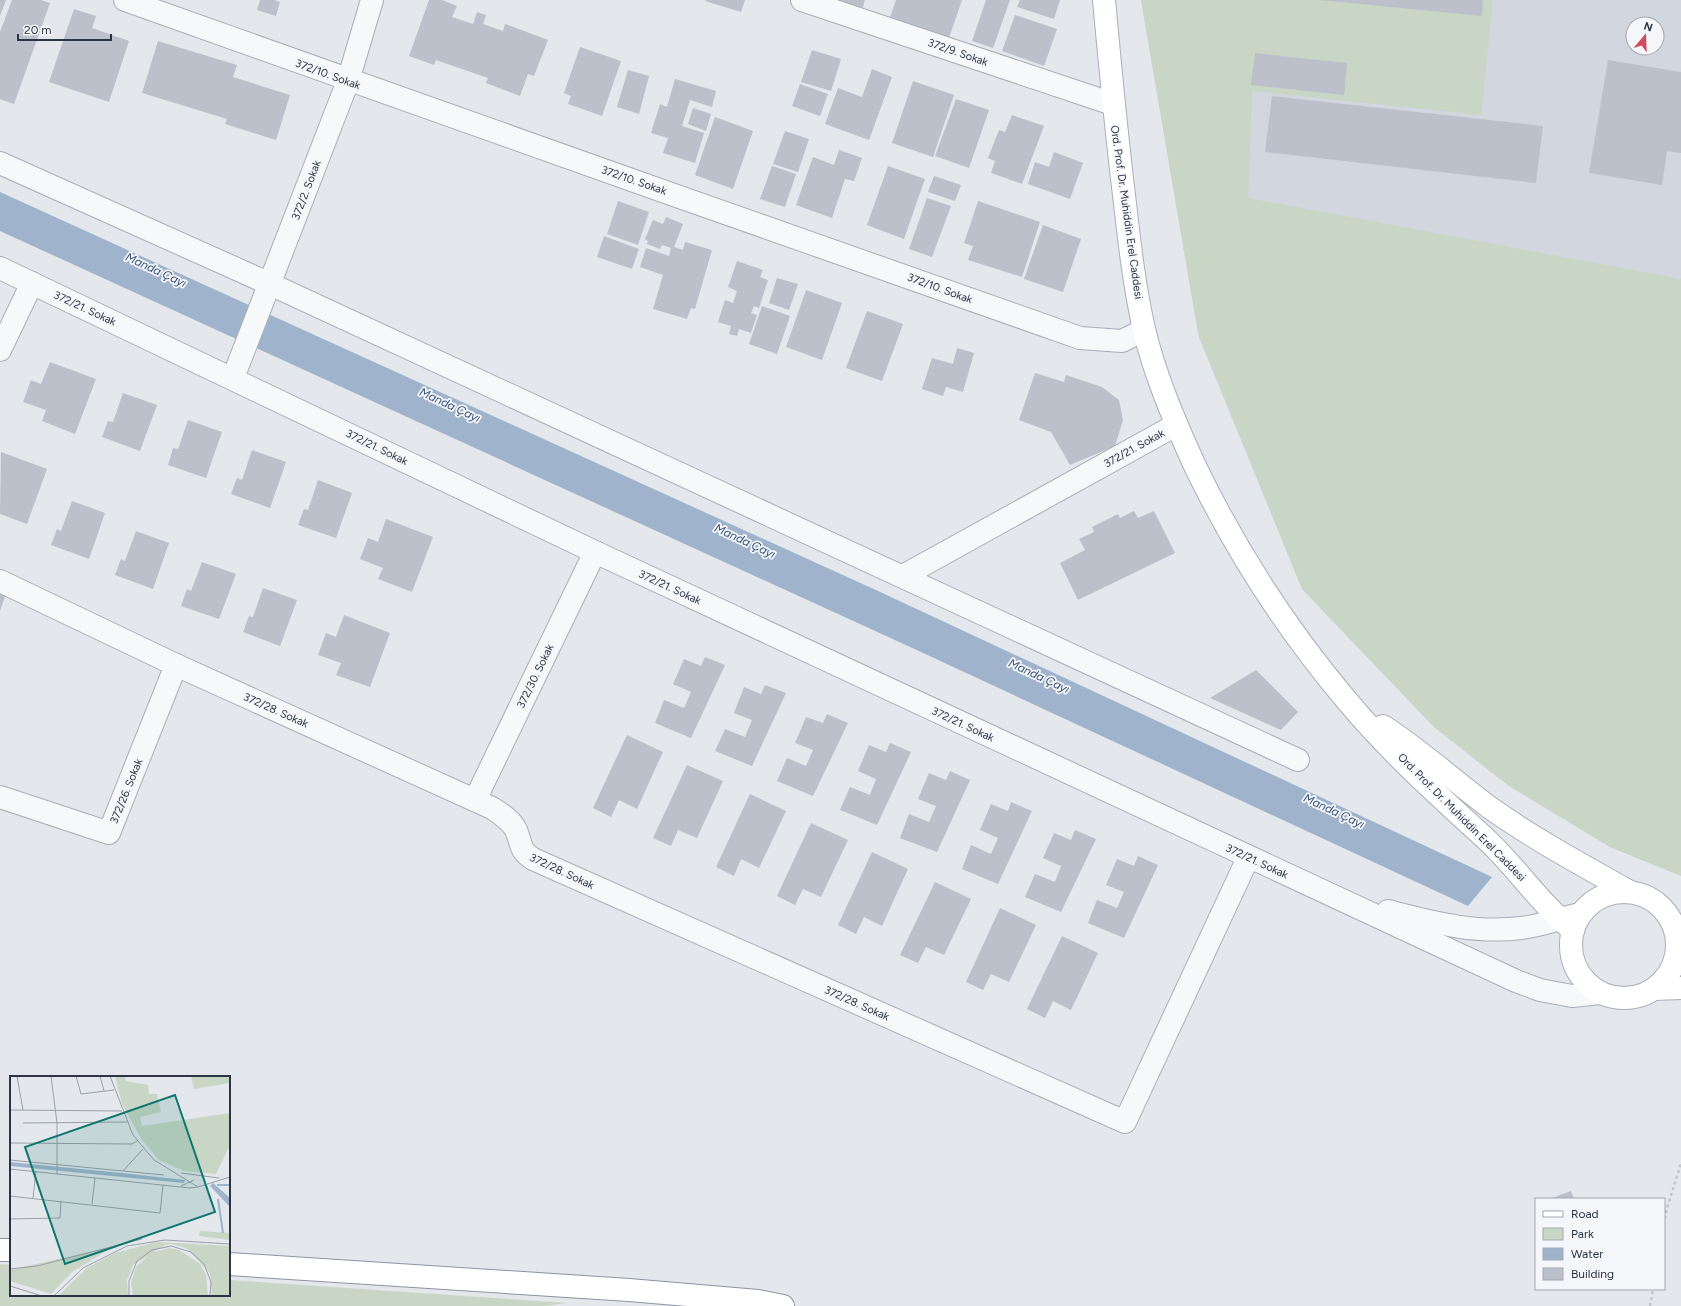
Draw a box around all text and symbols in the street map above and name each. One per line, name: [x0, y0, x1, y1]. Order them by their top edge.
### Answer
scale bar: [18, 16, 111, 42]
north arrow: [1625, 16, 1665, 56]
text: N: [1642, 19, 1654, 35]
text: 20 m: [24, 23, 52, 37]
street label: 372/9. Sokak: [926, 36, 990, 69]
street label: 372/10. Sokak: [294, 57, 363, 92]
street label: Ord. Prof. Dr. Muhiddin Erel Caddesi: [1108, 124, 1145, 300]
street label: 372/2. Sokak: [289, 158, 324, 222]
street label: 372/10. Sokak: [599, 163, 669, 198]
water label: Manda Çayı: [123, 250, 189, 290]
street label: 372/10. Sokak: [906, 271, 975, 306]
street label: 372/21. Sokak: [52, 288, 119, 329]
water label: Manda Çayı: [417, 385, 483, 425]
street label: 372/21. Sokak: [1102, 426, 1167, 470]
street label: 372/21. Sokak: [344, 427, 410, 468]
water label: Manda Çayı: [712, 521, 778, 561]
street label: 372/21. Sokak: [637, 567, 704, 608]
street label: 372/30. Sokak: [514, 641, 557, 710]
water label: Manda Çayı: [1006, 656, 1072, 696]
street label: 372/28. Sokak: [241, 690, 311, 731]
street label: 372/21. Sokak: [930, 704, 997, 745]
street label: Ord. Prof. Dr. Muhiddin Erel Caddesi: [1395, 751, 1528, 884]
street label: 372/26. Sokak: [108, 756, 146, 826]
water label: Manda Çayı: [1301, 791, 1367, 831]
street label: 372/21. Sokak: [1224, 841, 1291, 882]
street label: 372/28. Sokak: [528, 851, 597, 892]
street label: 372/28. Sokak: [822, 983, 892, 1024]
inset map: [10, 1076, 230, 1296]
legend: [1535, 1198, 1665, 1290]
text: Road: [1571, 1207, 1599, 1221]
text: Park: [1571, 1227, 1594, 1241]
text: Water: [1571, 1247, 1603, 1261]
text: Building: [1571, 1267, 1614, 1281]

